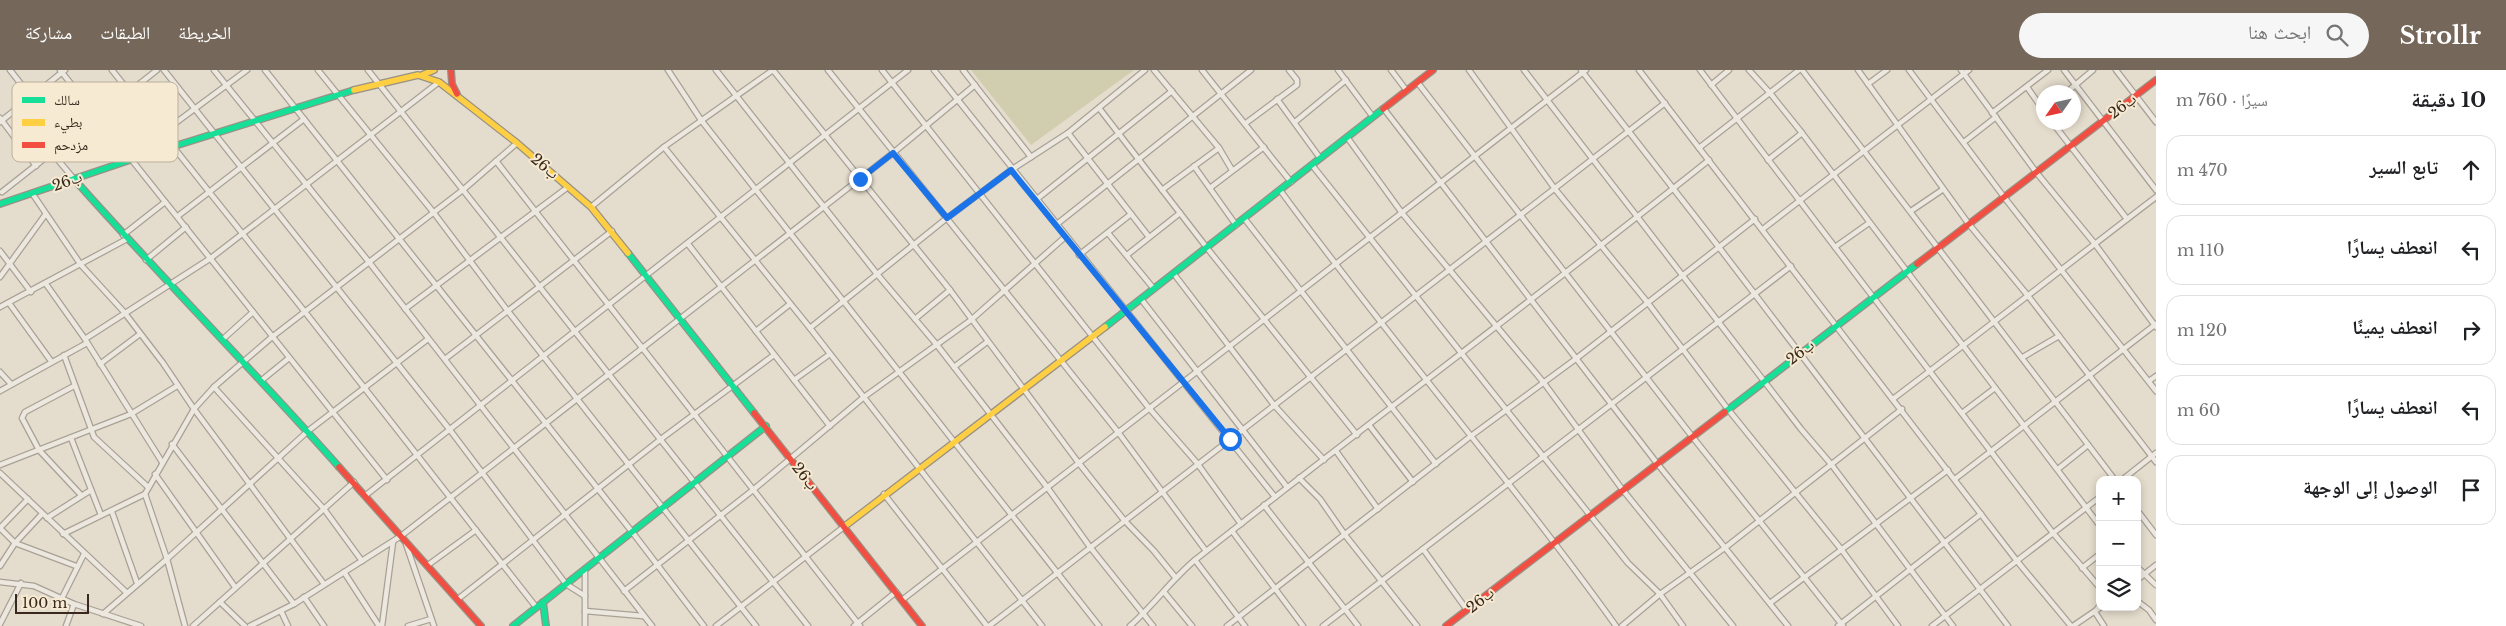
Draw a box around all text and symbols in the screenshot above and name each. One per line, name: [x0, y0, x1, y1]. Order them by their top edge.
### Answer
search box: [2019, 13, 2369, 58]
text: ابحث هنا: [2248, 21, 2311, 44]
icon: search: [2323, 21, 2351, 49]
text: Strollr: [2399, 21, 2481, 50]
text: مشاركة: [25, 22, 72, 44]
text: الطبقات: [100, 22, 150, 44]
text: الخريطة: [178, 22, 231, 44]
legend: [12, 82, 178, 162]
north arrow: [2036, 85, 2081, 130]
text: 10 دقيقة: [2411, 87, 2486, 113]
street label: 26ب: [2104, 89, 2140, 123]
text: سيرًا · 760 m: [2176, 90, 2268, 110]
text: سالك: [54, 91, 80, 109]
text: بطيء: [54, 113, 83, 134]
text: مزدحم: [54, 136, 88, 155]
street label: 26ب: [527, 149, 563, 183]
text: تابع السير: [2370, 156, 2438, 179]
icon: ahead: [2457, 156, 2485, 184]
text: 470 m: [2177, 160, 2228, 180]
street label: 26ب: [49, 167, 85, 195]
route end: [849, 168, 872, 191]
text: انعطف يسارًا: [2347, 236, 2438, 259]
icon: left: [2457, 236, 2485, 264]
text: 110 m: [2177, 240, 2224, 260]
text: انعطف يمينًا: [2352, 316, 2438, 339]
icon: right: [2457, 316, 2485, 344]
text: 120 m: [2177, 320, 2227, 340]
street label: 26ب: [1782, 335, 1818, 369]
text: انعطف يسارًا: [2347, 396, 2438, 419]
icon: left: [2457, 396, 2485, 424]
text: 60 m: [2177, 400, 2220, 420]
route start: [1219, 428, 1242, 451]
street label: 26ب: [788, 458, 822, 494]
map controls: [2096, 476, 2141, 611]
button: +: [2096, 476, 2141, 521]
text: الوصول إلى الوجهة: [2303, 476, 2438, 499]
icon: arrive: [2457, 476, 2485, 504]
button: −: [2096, 521, 2141, 566]
button: layers: [2096, 566, 2141, 611]
street label: 26ب: [1462, 583, 1498, 617]
scale bar: [15, 591, 89, 614]
text: 100 m: [22, 594, 67, 612]

